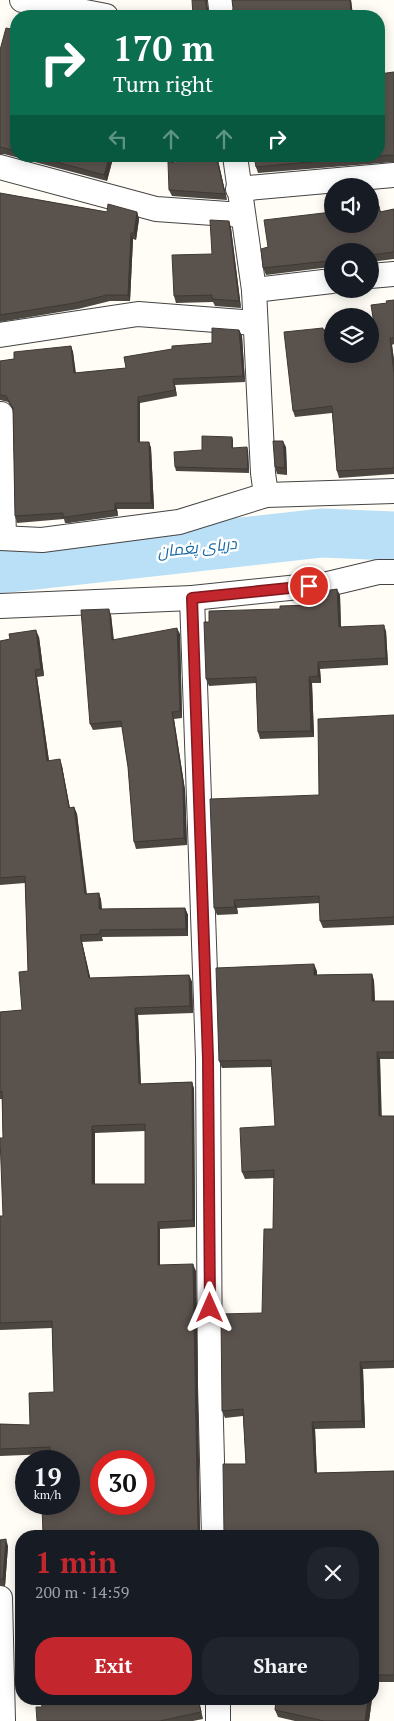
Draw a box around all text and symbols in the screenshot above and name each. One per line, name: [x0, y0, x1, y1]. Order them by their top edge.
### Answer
text: 170 m: [113, 25, 214, 71]
icon: right: [30, 30, 95, 95]
text: Turn right: [113, 69, 213, 98]
icon: left: [104, 125, 132, 153]
icon: ahead: [157, 125, 185, 153]
icon: ahead: [210, 125, 238, 153]
icon: right: [263, 125, 291, 153]
map controls: [324, 178, 379, 363]
button: sound: [324, 178, 379, 233]
button: search: [324, 243, 379, 298]
button: layers: [324, 308, 379, 363]
water label: دریای پغمان: [156, 532, 239, 562]
pin: [288, 565, 330, 607]
icon: arrive: [295, 572, 323, 600]
position arrow: [183, 1281, 235, 1333]
speed limit sign: 30: [90, 1450, 155, 1515]
text: 19: [33, 1460, 62, 1493]
text: km/h: [34, 1487, 61, 1502]
text: 1 min: [35, 1542, 117, 1582]
button: close: [307, 1547, 359, 1599]
text: 200 m · 14:59: [35, 1581, 129, 1603]
button: Exit: [35, 1637, 192, 1695]
button: Share: [202, 1637, 359, 1695]

